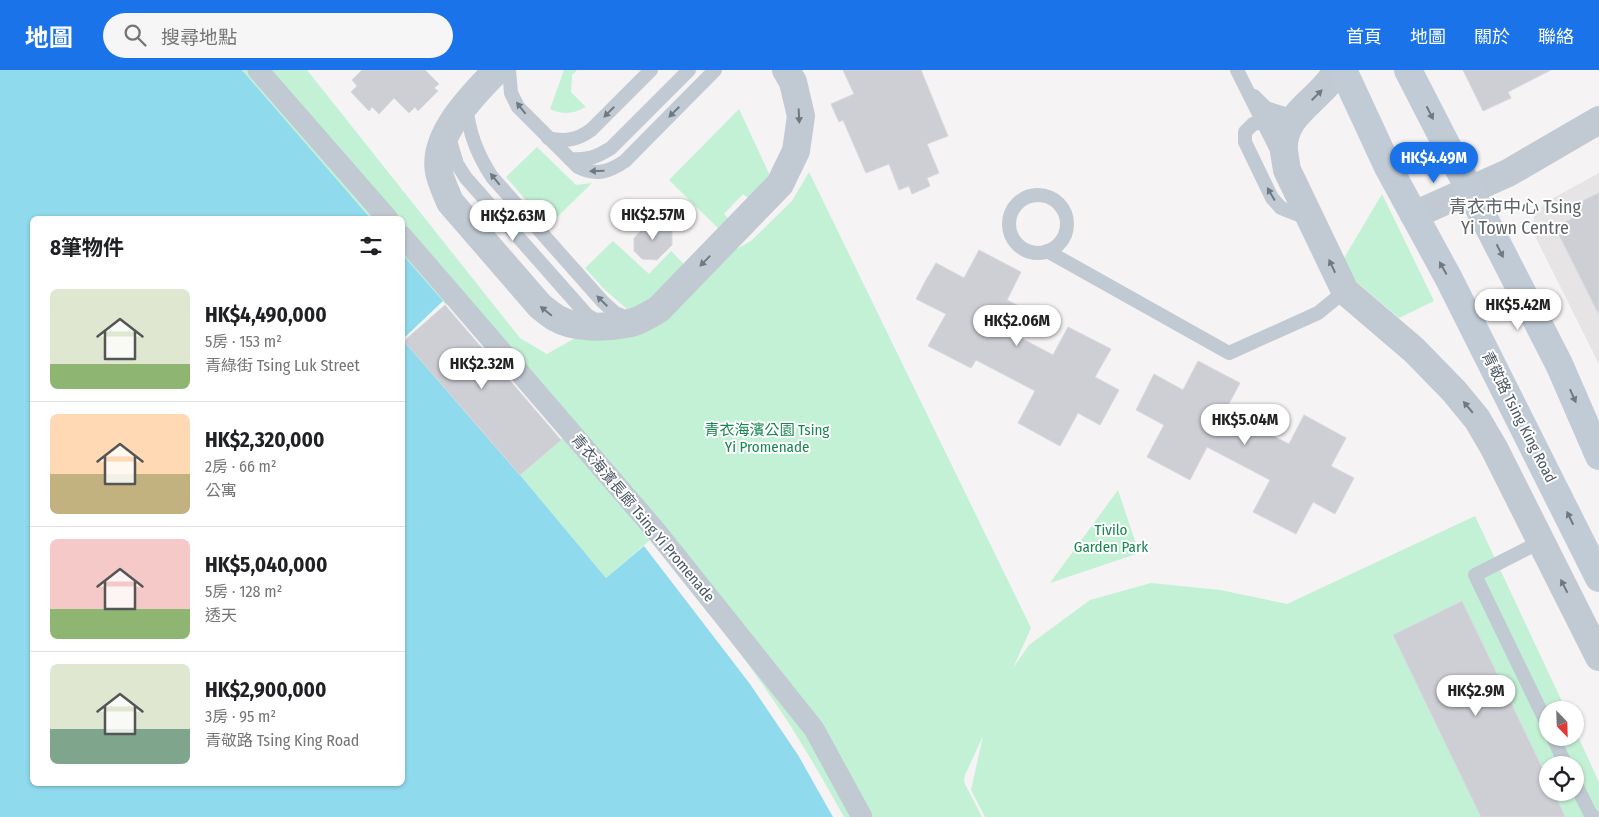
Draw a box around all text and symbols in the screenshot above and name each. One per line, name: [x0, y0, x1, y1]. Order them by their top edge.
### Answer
search box: [103, 13, 453, 58]
icon: search: [121, 21, 149, 49]
text: 地圖: [25, 24, 73, 52]
text: 搜尋地點: [161, 26, 237, 49]
text: 首頁: [1346, 26, 1382, 48]
text: 地圖: [1410, 26, 1446, 48]
text: 關於: [1474, 26, 1510, 48]
text: 聯絡: [1538, 26, 1574, 48]
one-way arrow: [1311, 89, 1323, 101]
one-way arrow: [515, 102, 526, 115]
one-way arrow: [603, 106, 615, 118]
one-way arrow: [668, 106, 680, 118]
one-way arrow: [1426, 106, 1435, 121]
one-way arrow: [796, 109, 804, 125]
pin: HK$4.49M: [1382, 142, 1486, 184]
text: HK$4.49M: [1401, 148, 1467, 167]
one-way arrow: [588, 167, 604, 175]
one-way arrow: [489, 173, 500, 186]
one-way arrow: [1267, 186, 1275, 201]
district label: 青衣市中心 Tsing Yi Town Centre: [1449, 196, 1581, 239]
pin: HK$2.57M: [601, 198, 705, 241]
pin: HK$2.63M: [461, 200, 565, 242]
text: HK$2.57M: [621, 205, 685, 224]
text: HK$2.63M: [481, 206, 545, 225]
icon: filters: [357, 232, 385, 260]
text: 8筆物件: [50, 235, 124, 261]
one-way arrow: [1496, 243, 1504, 258]
one-way arrow: [699, 255, 711, 267]
one-way arrow: [1328, 259, 1336, 273]
one-way arrow: [1439, 261, 1447, 276]
pin: HK$5.42M: [1466, 288, 1570, 331]
one-way arrow: [597, 295, 609, 307]
text: HK$5.42M: [1486, 295, 1550, 314]
text: HK$4,490,000: [205, 302, 327, 328]
pin: HK$2.06M: [965, 304, 1069, 347]
one-way arrow: [540, 305, 553, 316]
icon: home: [90, 309, 150, 369]
text: HK$2.06M: [984, 311, 1050, 330]
text: 5房 · 153 m²: [205, 332, 282, 351]
pin: HK$2.32M: [430, 348, 534, 390]
street label: 青敬路 Tsing King Road: [1478, 348, 1560, 486]
text: HK$2.32M: [450, 354, 514, 373]
text: 青綠街 Tsing Luk Street: [205, 356, 360, 375]
one-way arrow: [1569, 389, 1577, 403]
one-way arrow: [1462, 401, 1473, 414]
pin: HK$5.04M: [1193, 404, 1297, 446]
text: HK$5.04M: [1212, 410, 1278, 429]
park label: 青衣海濱公園 Tsing Yi Promenade: [705, 421, 829, 456]
text: HK$2,320,000: [205, 427, 325, 453]
street label: 青衣海濱長廊 Tsing Yi Promenade: [568, 431, 718, 605]
icon: home: [90, 434, 150, 494]
text: 2房 · 66 m²: [205, 457, 277, 476]
text: 公寓: [205, 481, 237, 500]
one-way arrow: [1565, 511, 1574, 526]
park label: Tivilo Garden Park: [1074, 521, 1148, 556]
text: HK$5,040,000: [205, 552, 327, 578]
icon: home: [90, 559, 150, 619]
one-way arrow: [1560, 579, 1568, 593]
text: 5房 · 128 m²: [205, 582, 282, 601]
text: 透天: [205, 606, 237, 625]
pin: HK$2.9M: [1430, 674, 1522, 717]
text: HK$2,900,000: [205, 677, 327, 703]
text: HK$2.9M: [1447, 681, 1505, 700]
icon: home: [90, 684, 150, 744]
north arrow: [1539, 701, 1584, 746]
map controls: [1539, 701, 1584, 801]
text: 3房 · 95 m²: [205, 707, 276, 726]
text: 青敬路 Tsing King Road: [205, 731, 359, 750]
button: locate: [1539, 756, 1584, 801]

